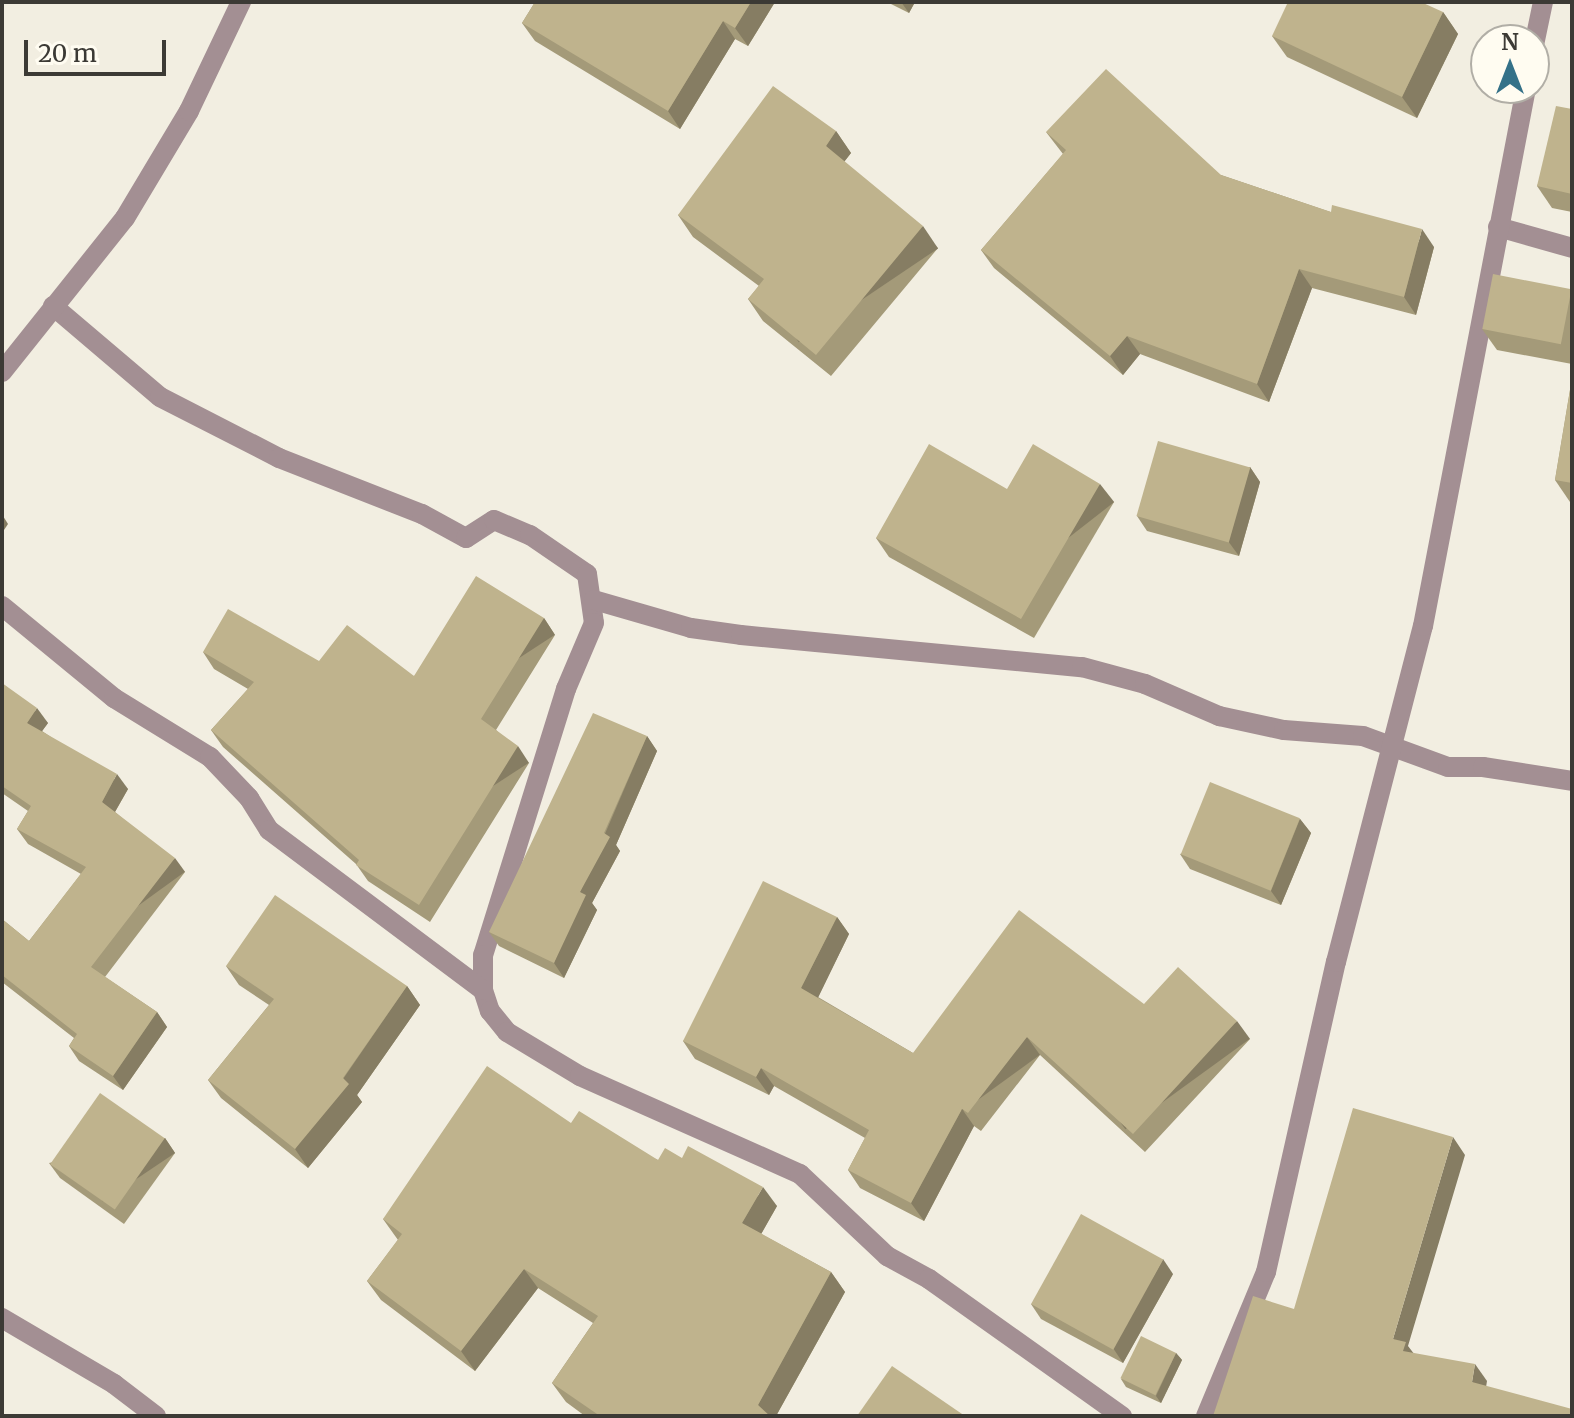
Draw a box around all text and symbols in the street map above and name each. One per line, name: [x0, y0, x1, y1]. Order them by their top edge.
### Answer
scale bar: [28, 24, 170, 74]
north arrow: [1470, 24, 1550, 104]
text: N: [1501, 28, 1519, 56]
text: 20 m: [38, 38, 97, 69]

